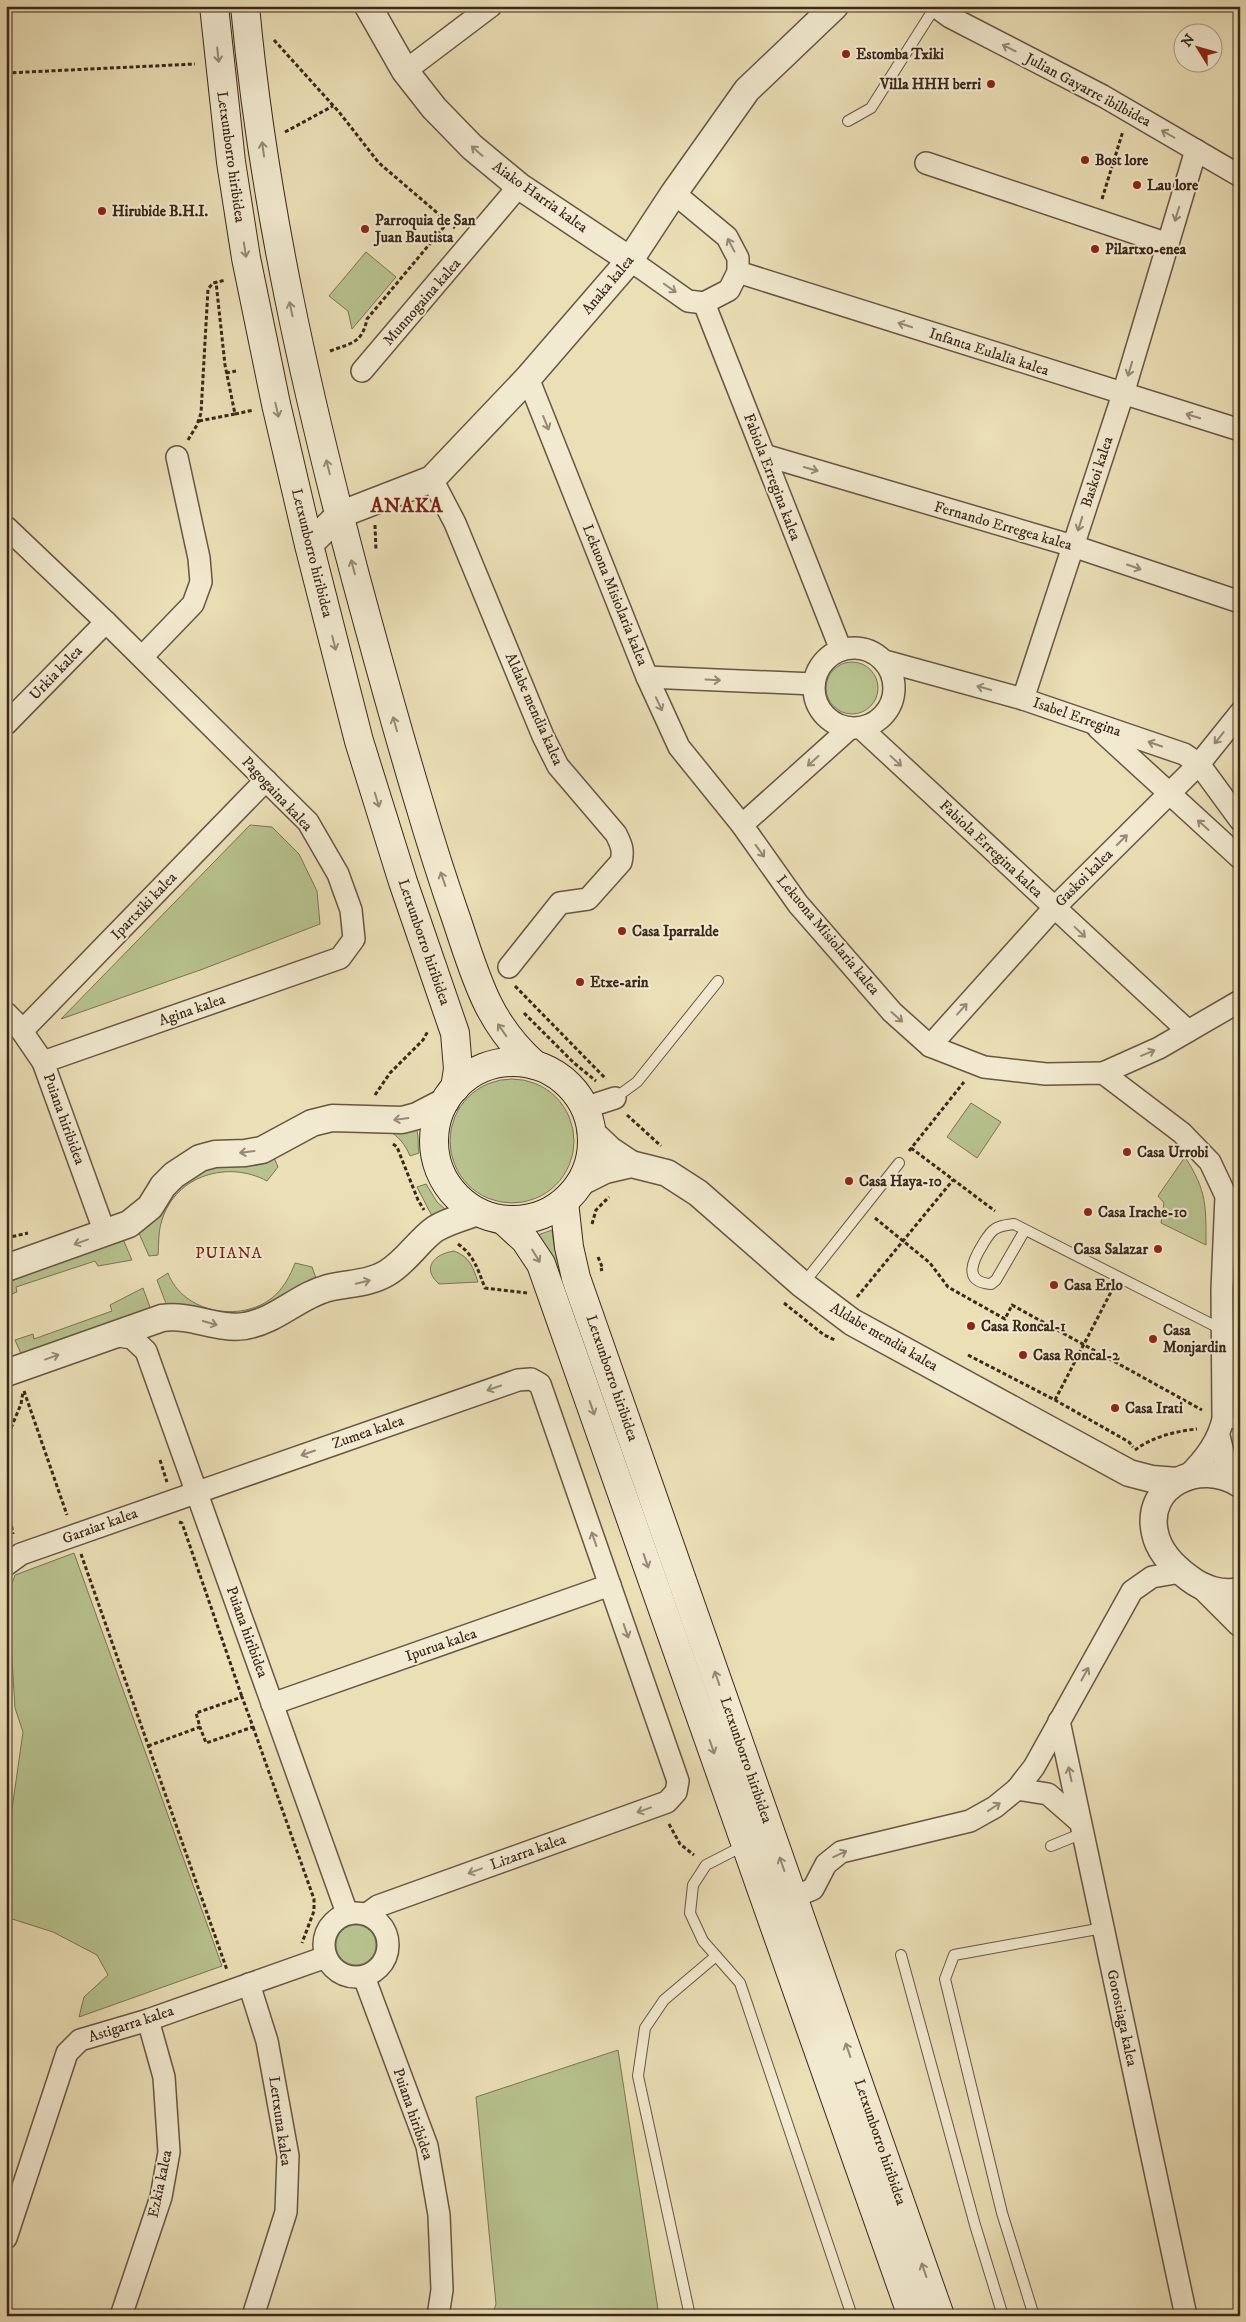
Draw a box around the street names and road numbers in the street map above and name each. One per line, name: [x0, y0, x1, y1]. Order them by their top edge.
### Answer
street label: Julian Gayarre ibilbidea: [1020, 48, 1155, 132]
street label: Letxunborro hiribidea: [212, 90, 250, 224]
street label: Aiako Harria kalea: [489, 157, 592, 237]
street label: Anaka kalea: [578, 251, 639, 319]
street label: Munnogaina kalea: [379, 254, 465, 350]
street label: Infanta Eulalia kalea: [927, 324, 1052, 381]
street label: Fabiola Erregina kalea: [739, 411, 805, 544]
street label: Baskoi kalea: [1077, 434, 1118, 510]
street label: Letxunborro hiribidea: [287, 486, 337, 620]
street label: Fernando Erregea kalea: [932, 497, 1075, 555]
street label: Lekuona Misiolaria kalea: [578, 522, 652, 669]
street label: Urkia kalea: [25, 641, 87, 704]
street label: Aldabe mendia kalea: [501, 650, 568, 769]
street label: Isabel Erregina: [1030, 693, 1124, 741]
street label: Pagogaina kalea: [237, 753, 317, 836]
street label: Fabiola Erregina kalea: [935, 796, 1047, 902]
street label: Gaskoi kalea: [1051, 845, 1117, 911]
street label: Ipartxiki kalea: [107, 868, 181, 944]
street label: Lekuona Misiolaria kalea: [772, 871, 884, 999]
street label: Letxunborro hiribidea: [393, 876, 455, 1008]
street label: Agina kalea: [156, 990, 228, 1030]
street label: Puiana hiribidea: [39, 1071, 90, 1168]
street label: Aldabe mendia kalea: [827, 1298, 942, 1376]
street label: Letxunborro hiribidea: [581, 1312, 643, 1444]
street label: Zumea kalea: [330, 1411, 407, 1453]
street label: Garaiar kalea: [60, 1503, 141, 1548]
street label: Puiana hiribidea: [222, 1584, 273, 1681]
street label: Ipurua kalea: [403, 1624, 480, 1666]
street label: Letxunborro hiribidea: [715, 1694, 777, 1826]
street label: Lizarra kalea: [488, 1829, 569, 1874]
street label: Gorostiaga kalea: [1102, 1968, 1142, 2069]
street label: Astigarra kalea: [86, 2001, 177, 2047]
street label: Puiana hiribidea: [388, 2066, 438, 2163]
street label: Lertxuna kalea: [264, 2075, 296, 2168]
street label: Letxunborro hiribidea: [849, 2076, 911, 2208]
street label: Ezkia kalea: [144, 2148, 177, 2220]

